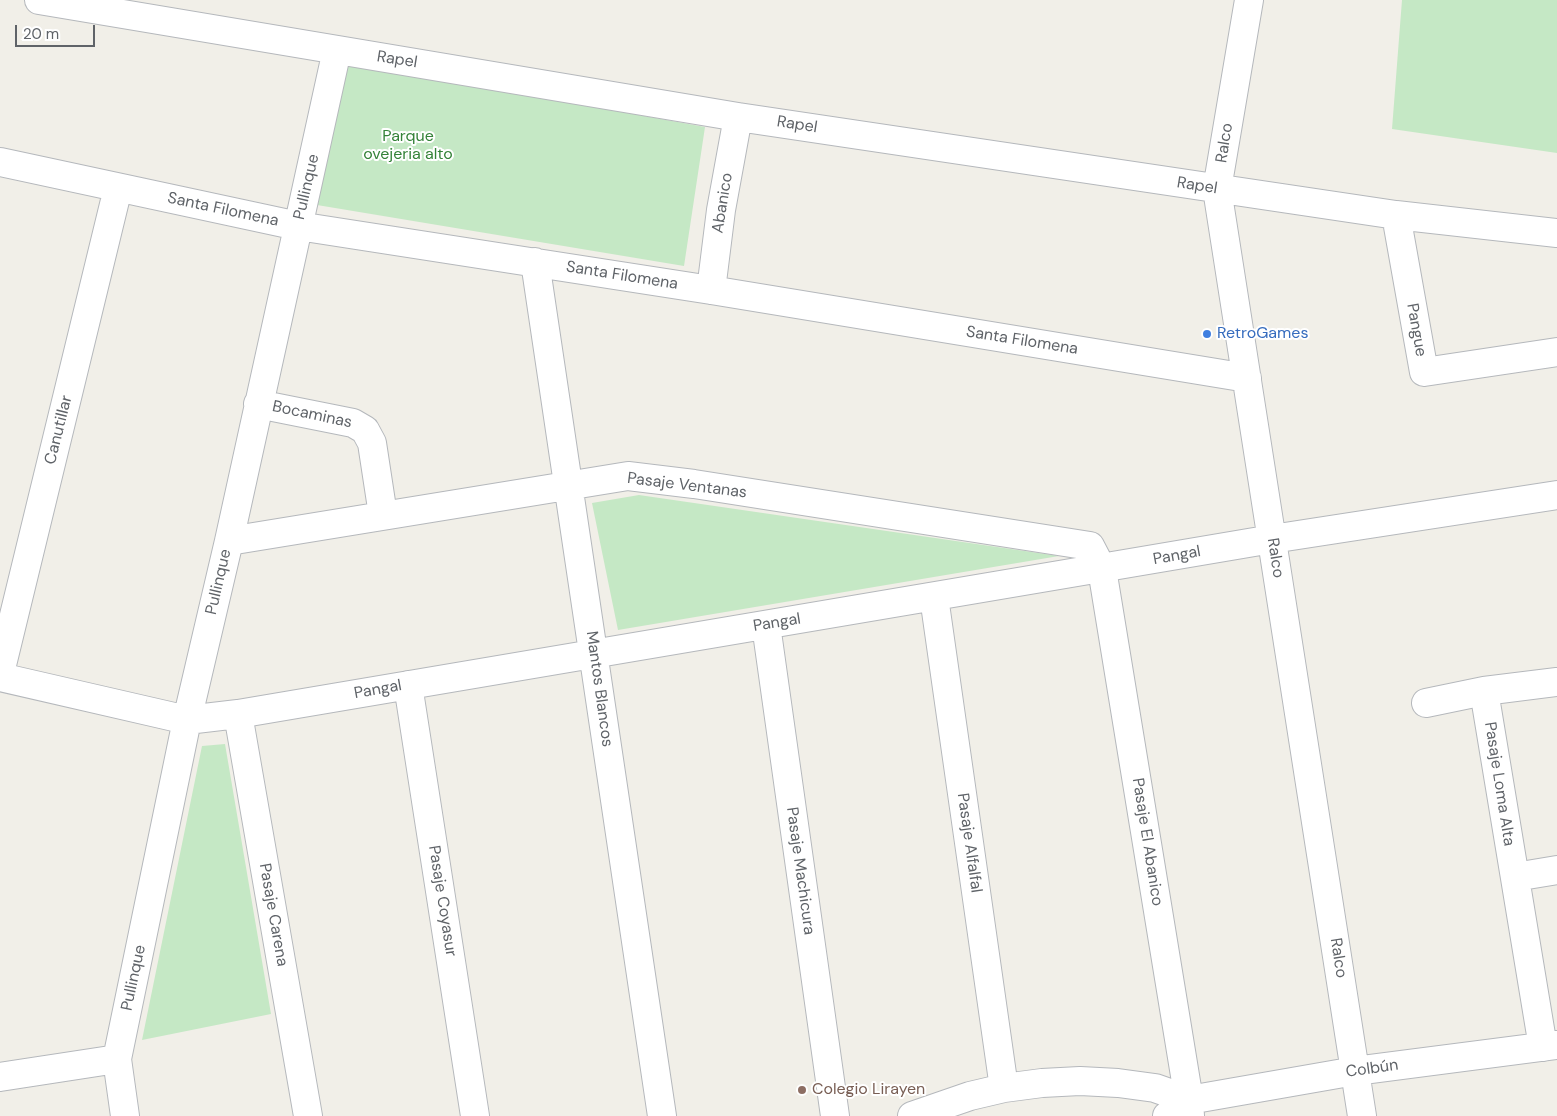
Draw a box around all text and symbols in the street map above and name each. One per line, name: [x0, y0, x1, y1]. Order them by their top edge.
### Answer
scale bar: [18, 15, 98, 47]
text: 20 m: [23, 24, 59, 44]
street label: Rapel: [375, 47, 419, 73]
street label: Rapel: [775, 112, 819, 138]
street label: Ralco: [1212, 122, 1238, 164]
park label: Parque ovejeria alto: [363, 127, 453, 165]
street label: Pullinque: [290, 152, 324, 222]
street label: Abanico: [709, 171, 737, 235]
street label: Rapel: [1175, 173, 1219, 199]
street label: Santa Filomena: [166, 189, 280, 231]
street label: Santa Filomena: [565, 258, 679, 294]
street label: Pangue: [1402, 302, 1430, 358]
street label: Santa Filomena: [965, 323, 1079, 359]
place label: RetroGames: [1217, 324, 1308, 344]
marker: RetroGames: [1201, 328, 1213, 340]
street label: Canutillar: [41, 394, 77, 466]
street label: Bocaminas: [270, 397, 354, 433]
street label: Pasaje Ventanas: [626, 469, 748, 503]
street label: Ralco: [1262, 537, 1288, 579]
street label: Pangal: [1152, 542, 1202, 570]
street label: Pullinque: [202, 547, 236, 617]
street label: Pangal: [752, 610, 802, 636]
street label: Mantos Blancos: [581, 630, 617, 748]
street label: Pangal: [353, 676, 403, 704]
street label: Pasaje Loma Alta: [1480, 720, 1518, 848]
street label: Pasaje El Abanico: [1127, 777, 1167, 907]
street label: Pasaje Alfalfal: [952, 792, 986, 894]
street label: Pasaje Machicura: [782, 806, 818, 936]
street label: Pasaje Coyasur: [424, 844, 460, 958]
street label: Pasaje Carena: [254, 862, 292, 968]
street label: Ralco: [1325, 937, 1351, 979]
street label: Pullinque: [118, 943, 150, 1013]
street label: Colbún: [1344, 1056, 1400, 1082]
place label: Colegio Lirayen: [812, 1080, 925, 1100]
marker: Colegio Lirayen: [796, 1084, 808, 1096]

